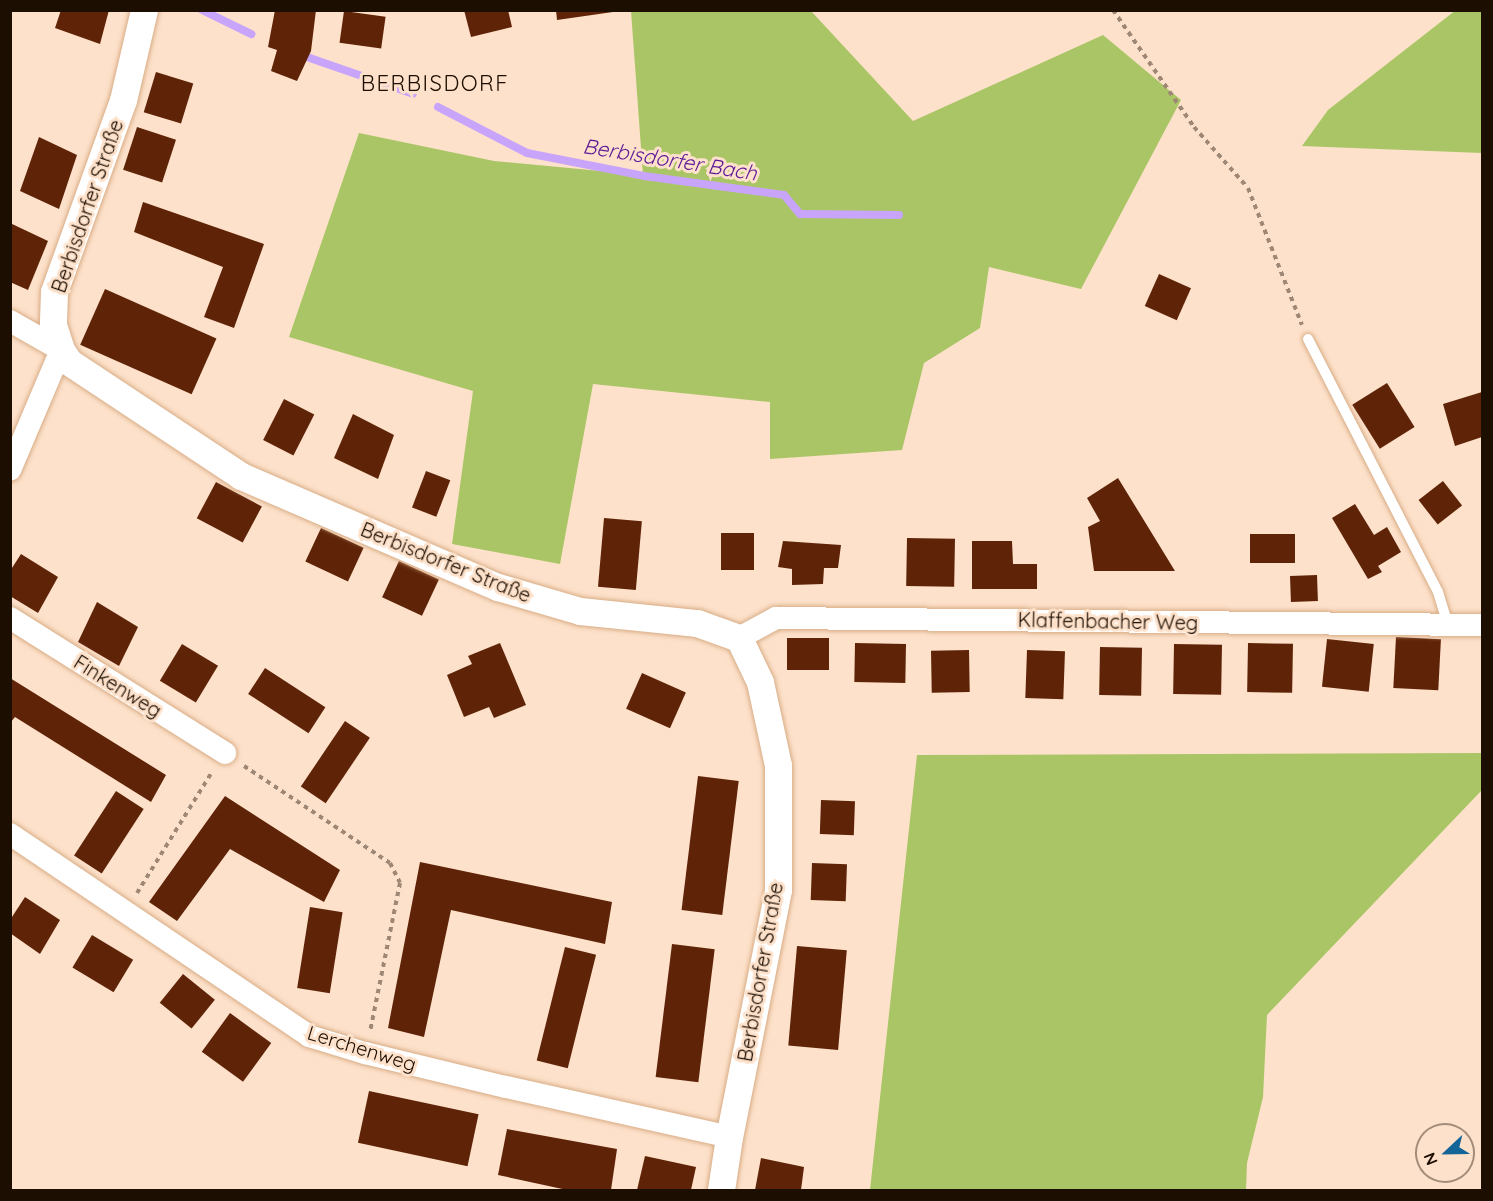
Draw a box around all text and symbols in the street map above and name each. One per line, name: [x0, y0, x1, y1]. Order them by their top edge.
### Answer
district label: BERBISDORF: [361, 71, 509, 97]
street label: Berbisdorfer Straße: [46, 116, 128, 296]
water label: Berbisdorfer Bach: [581, 133, 759, 185]
street label: Berbisdorfer Straße: [357, 517, 535, 607]
street label: Klaffenbacher Weg: [1018, 607, 1198, 635]
street label: Finkenweg: [70, 650, 166, 722]
street label: Berbisdorfer Straße: [732, 880, 788, 1064]
street label: Lerchenweg: [305, 1020, 419, 1076]
north arrow: [1415, 1123, 1475, 1183]
text: N: [1419, 1150, 1442, 1168]

